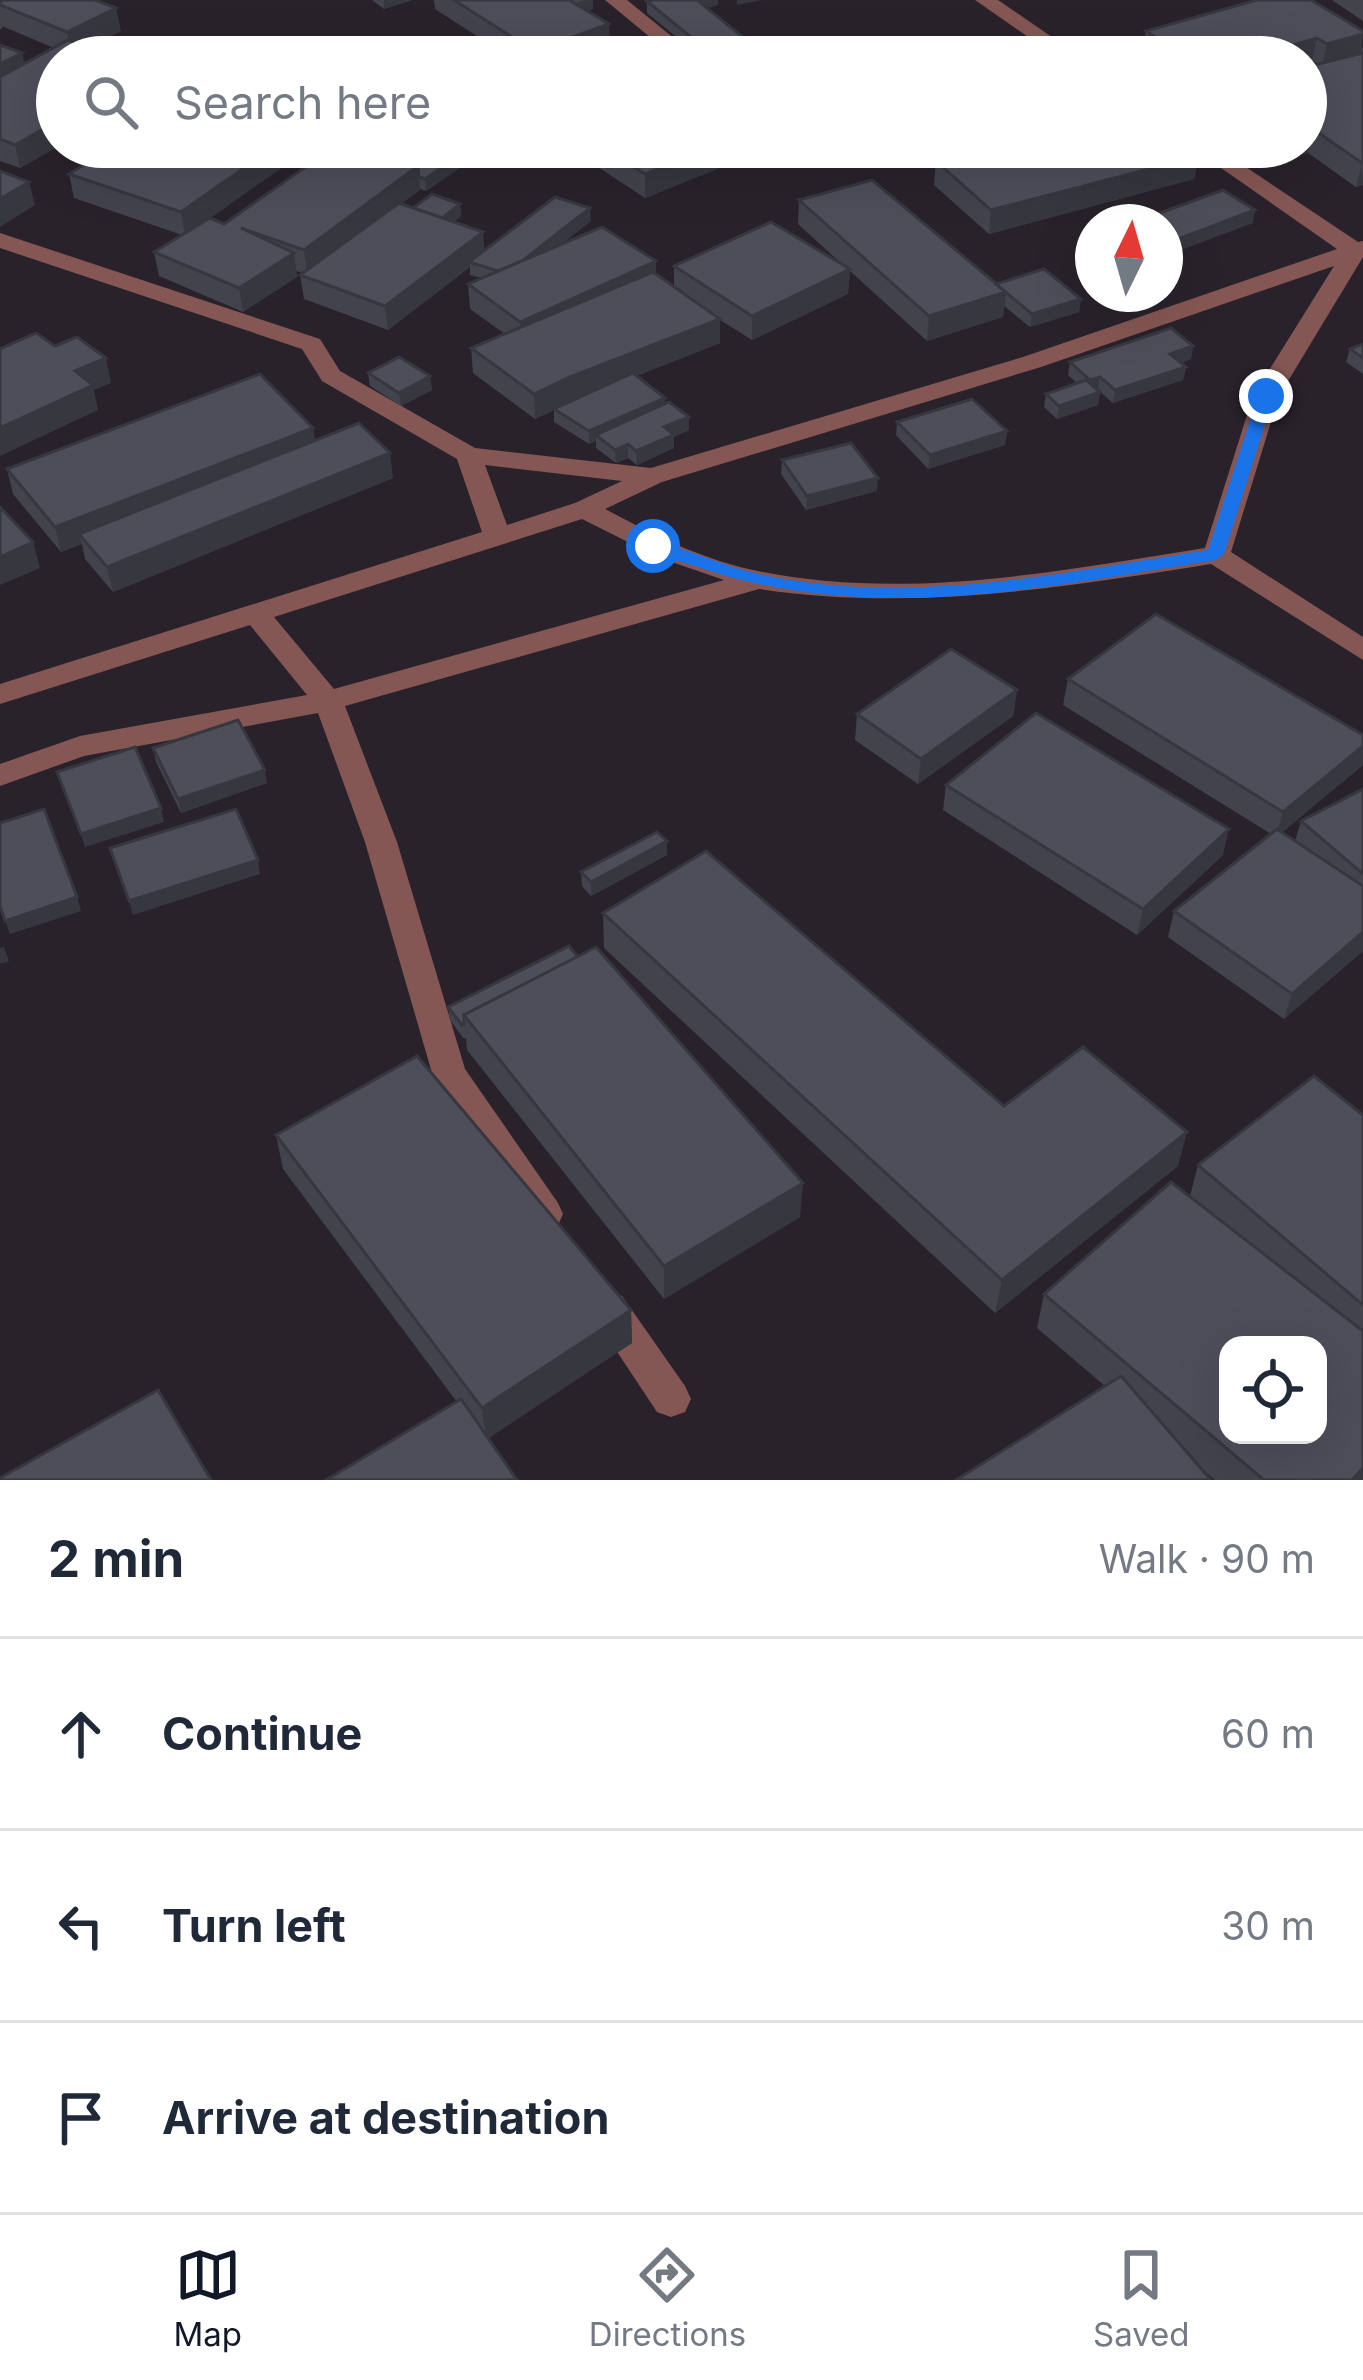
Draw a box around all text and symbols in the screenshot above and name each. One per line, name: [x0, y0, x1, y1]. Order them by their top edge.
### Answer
search box: [36, 36, 1327, 168]
icon: search: [78, 69, 144, 135]
text: Search here: [174, 75, 431, 130]
north arrow: [1075, 204, 1183, 312]
route end: [1239, 369, 1293, 423]
route start: [626, 519, 680, 573]
map controls: [1219, 1336, 1327, 1444]
button: locate: [1219, 1336, 1327, 1444]
text: 2 min: [48, 1528, 184, 1589]
text: Walk · 90 m: [1099, 1535, 1315, 1582]
icon: ahead: [48, 1701, 114, 1767]
text: Continue: [162, 1706, 362, 1761]
text: 60 m: [1221, 1710, 1315, 1757]
icon: left: [48, 1893, 114, 1959]
text: Turn left: [162, 1898, 346, 1953]
text: 30 m: [1221, 1902, 1315, 1949]
icon: arrive: [48, 2085, 114, 2151]
text: Arrive at destination: [162, 2090, 609, 2145]
tab: Map: [173, 2242, 242, 2354]
tab: Directions: [589, 2242, 746, 2354]
tab: Saved: [1093, 2242, 1190, 2354]

